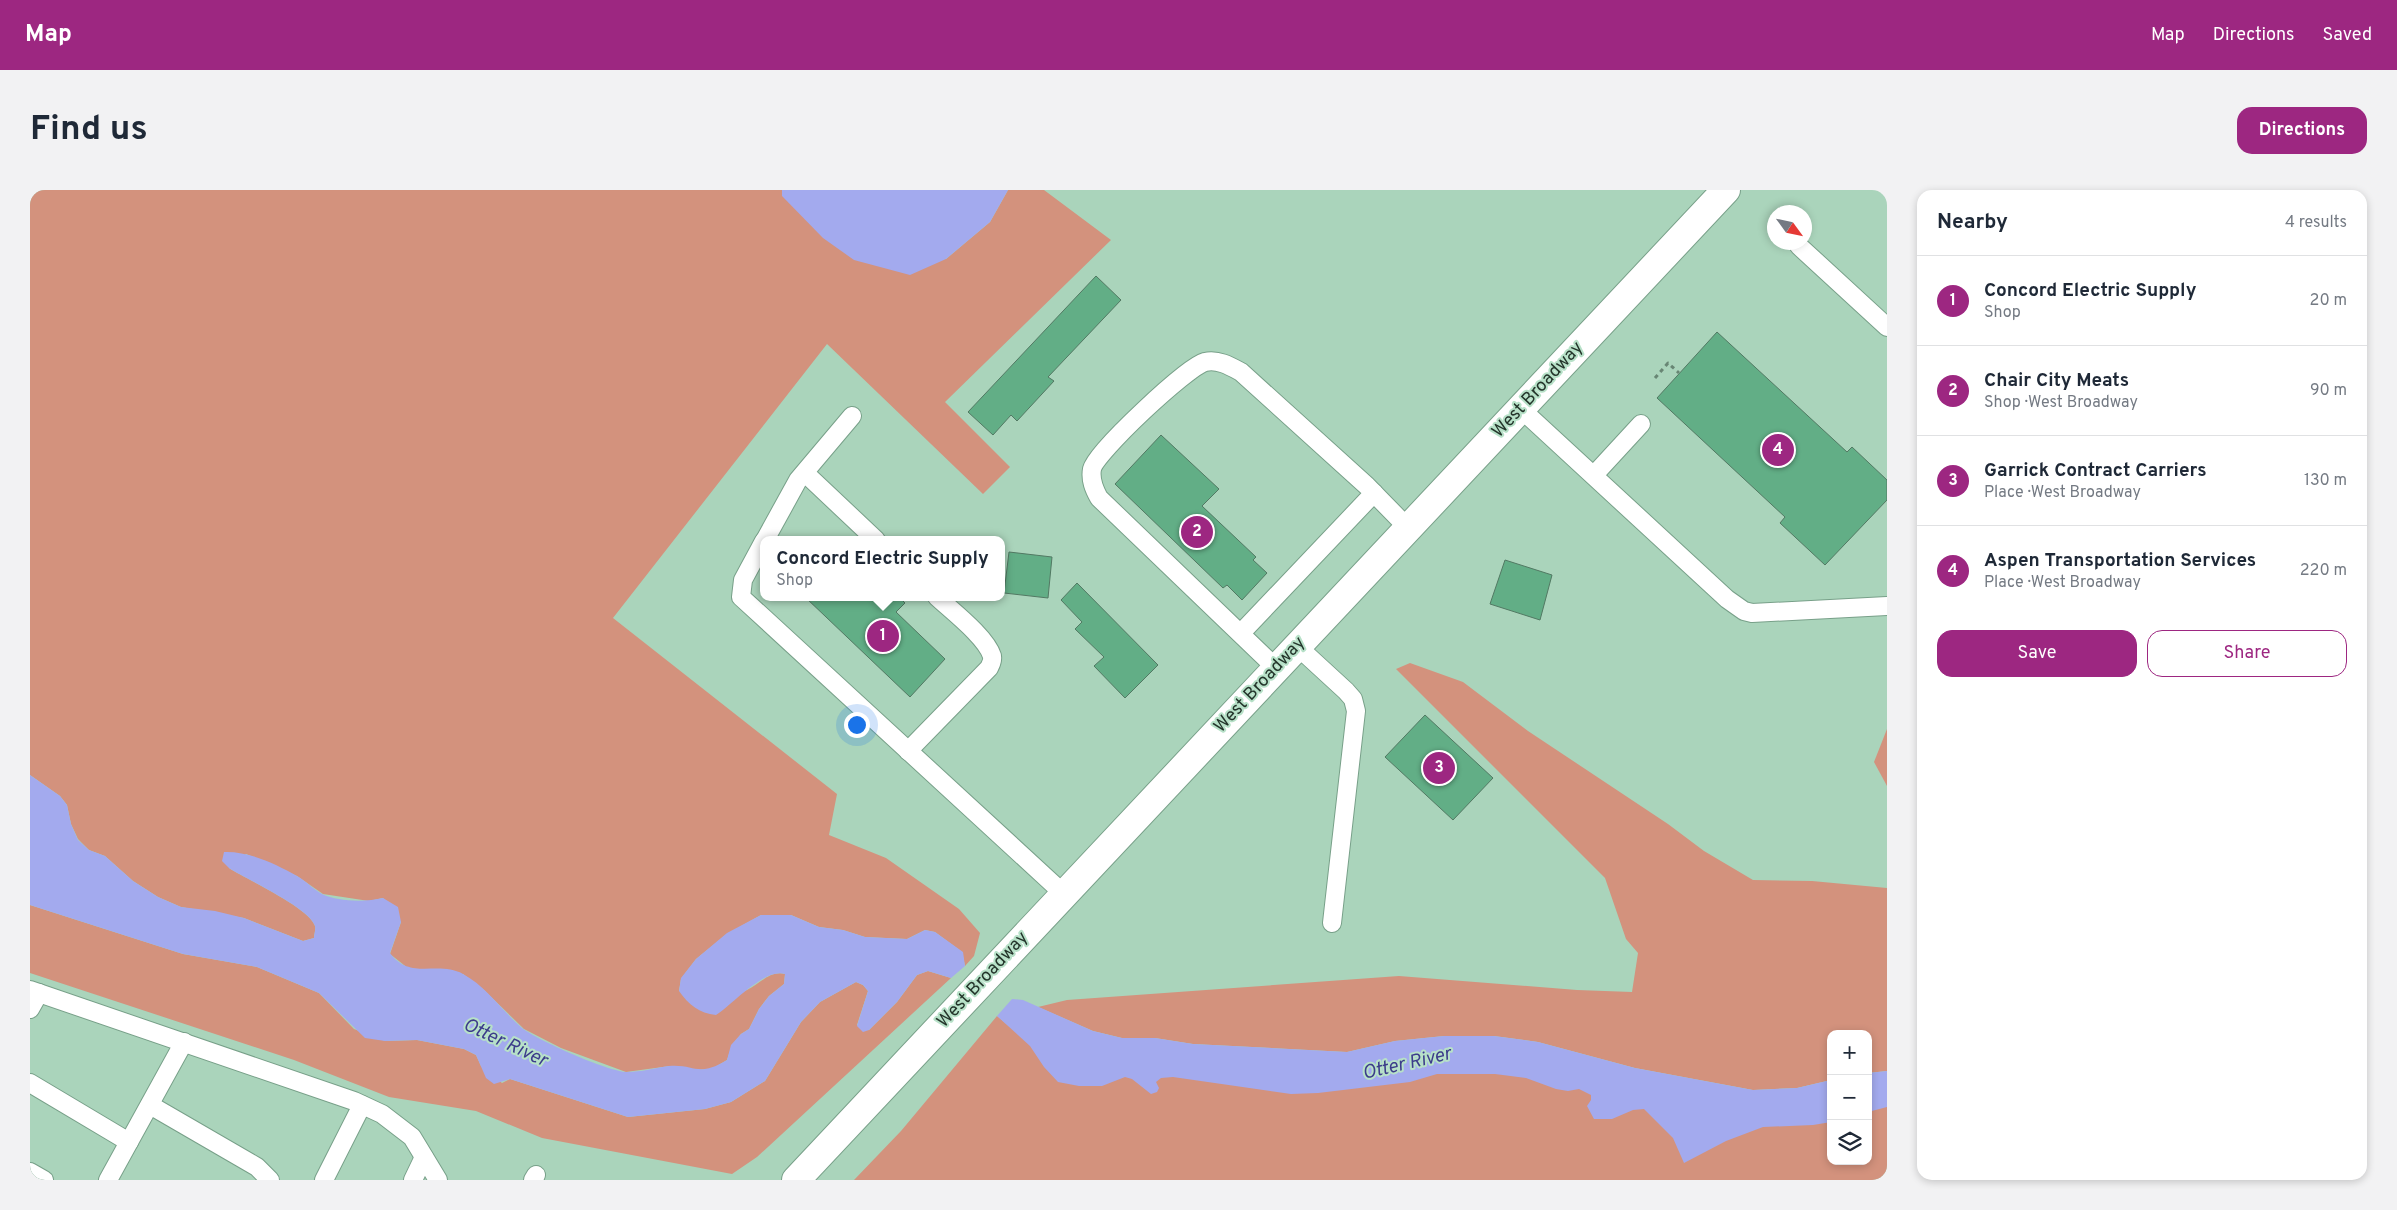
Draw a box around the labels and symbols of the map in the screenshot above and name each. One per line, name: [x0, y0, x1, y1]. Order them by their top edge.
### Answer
north arrow: [1767, 205, 1812, 250]
street label: West Broadway: [1487, 337, 1589, 443]
pin: 4: [1762, 431, 1794, 469]
pin: 2: [1181, 513, 1213, 551]
pin: 1: [867, 617, 899, 655]
street label: West Broadway: [1209, 632, 1311, 738]
your location: [844, 712, 870, 738]
pin: 3: [1423, 749, 1455, 787]
street label: West Broadway: [932, 927, 1034, 1033]
water label: Otter River: [459, 1013, 553, 1074]
water label: Otter River: [1360, 1042, 1455, 1086]

